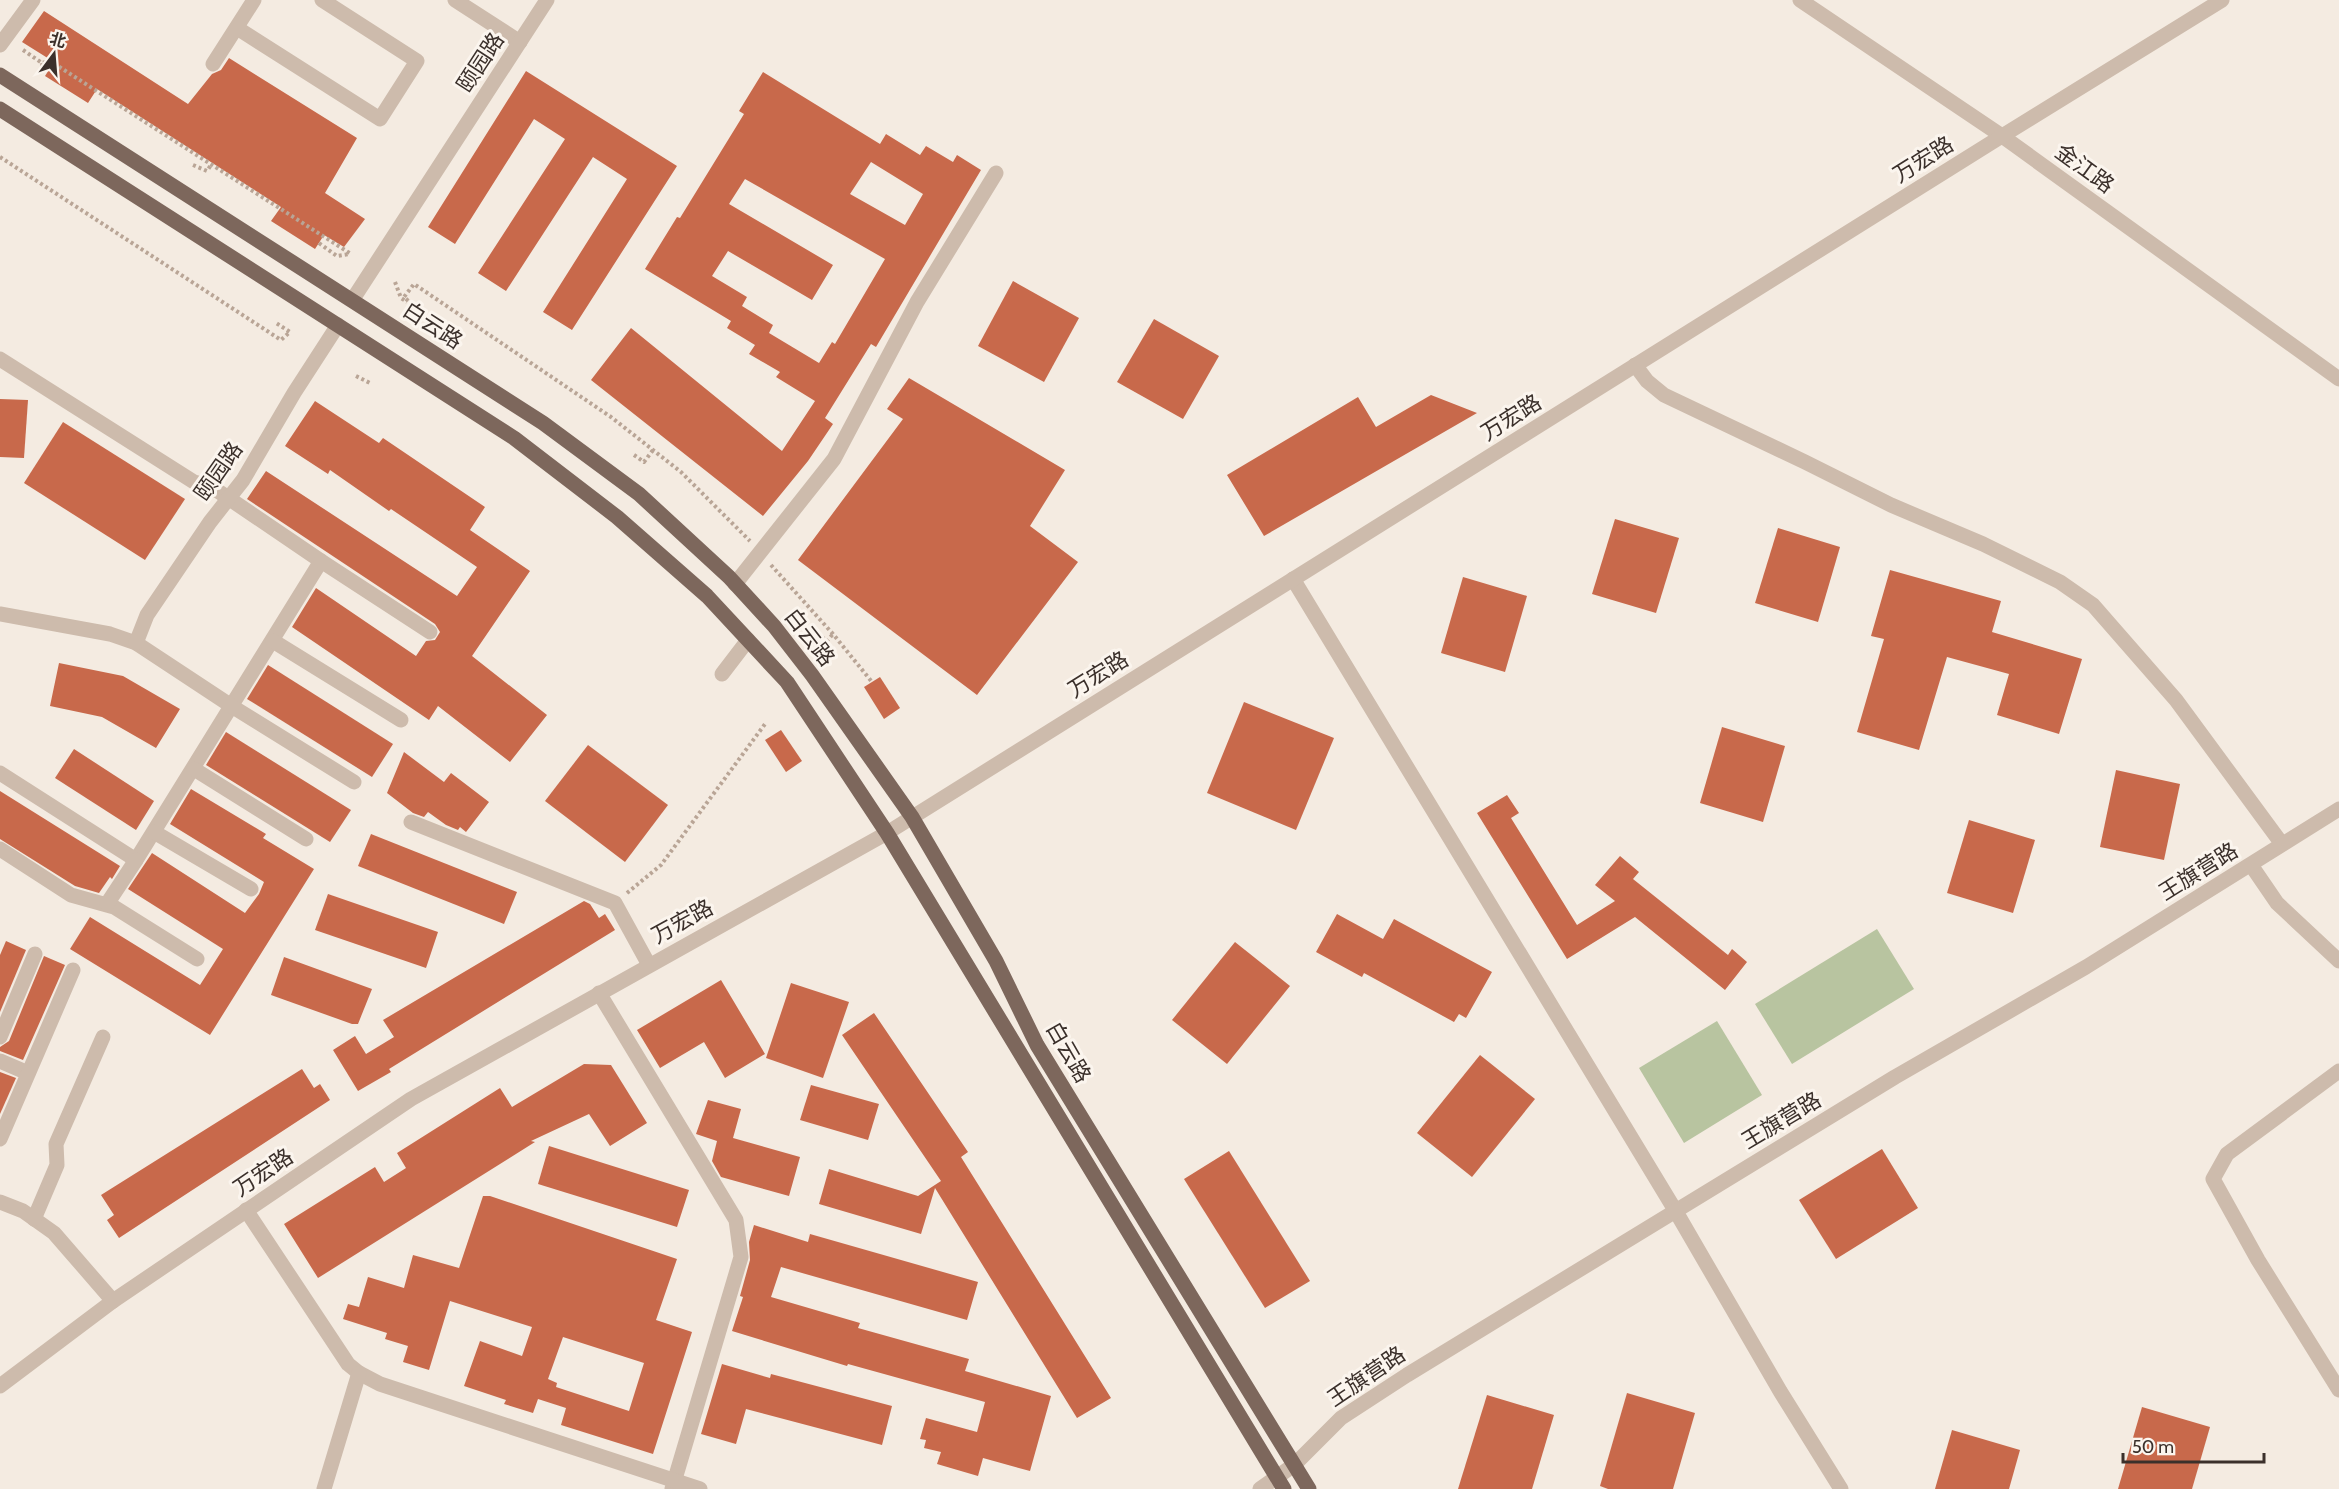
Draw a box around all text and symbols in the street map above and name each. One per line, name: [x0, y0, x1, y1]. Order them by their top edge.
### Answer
north arrow: [24, 24, 84, 84]
street label: 颐园路: [451, 27, 510, 97]
text: 北: [48, 29, 68, 51]
street label: 万宏路: [1888, 130, 1958, 188]
street label: 金江路: [2050, 138, 2119, 199]
street label: 白云路: [398, 296, 468, 355]
street label: 万宏路: [1476, 388, 1546, 446]
street label: 颐园路: [188, 437, 248, 506]
street label: 白云路: [779, 603, 841, 672]
street label: 万宏路: [1063, 645, 1133, 703]
street label: 王旗营路: [2154, 837, 2243, 906]
street label: 万宏路: [647, 894, 718, 949]
street label: 白云路: [1040, 1017, 1097, 1088]
street label: 王旗营路: [1737, 1086, 1826, 1155]
street label: 万宏路: [228, 1143, 298, 1202]
street label: 王旗营路: [1322, 1341, 1410, 1412]
scale bar: [2123, 1426, 2264, 1464]
text: 50 m: [2132, 1436, 2174, 1458]

